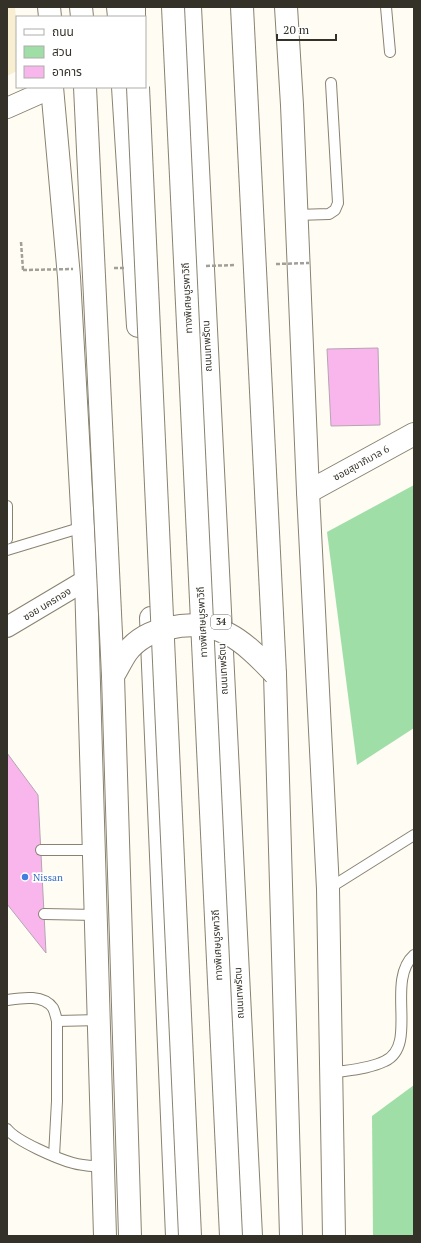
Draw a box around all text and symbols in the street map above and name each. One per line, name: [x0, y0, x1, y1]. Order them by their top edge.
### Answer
legend: [16, 16, 146, 88]
scale bar: [277, 16, 336, 42]
text: 20 m: [283, 22, 310, 37]
text: ถนน: [52, 24, 74, 39]
text: สวน: [52, 44, 72, 59]
text: อาคาร: [52, 64, 82, 79]
street label: ทางพิเศษบูรพาวิถี: [179, 262, 195, 334]
street label: ถนนเทพรัตน: [199, 320, 215, 372]
street label: ซอยสุขาภิบาล 6: [331, 442, 392, 484]
street label: ซอย นครทอง: [20, 585, 74, 623]
street label: ทางพิเศษบูรพาวิถี: [194, 586, 210, 658]
road number: 34: [211, 615, 231, 629]
street label: ถนนเทพรัตน: [215, 643, 231, 695]
place label: Nissan: [33, 871, 63, 884]
marker: Nissan: [20, 872, 30, 882]
street label: ทางพิเศษบูรพาวิถี: [209, 909, 225, 981]
street label: ถนนเทพรัตน: [231, 967, 247, 1019]

